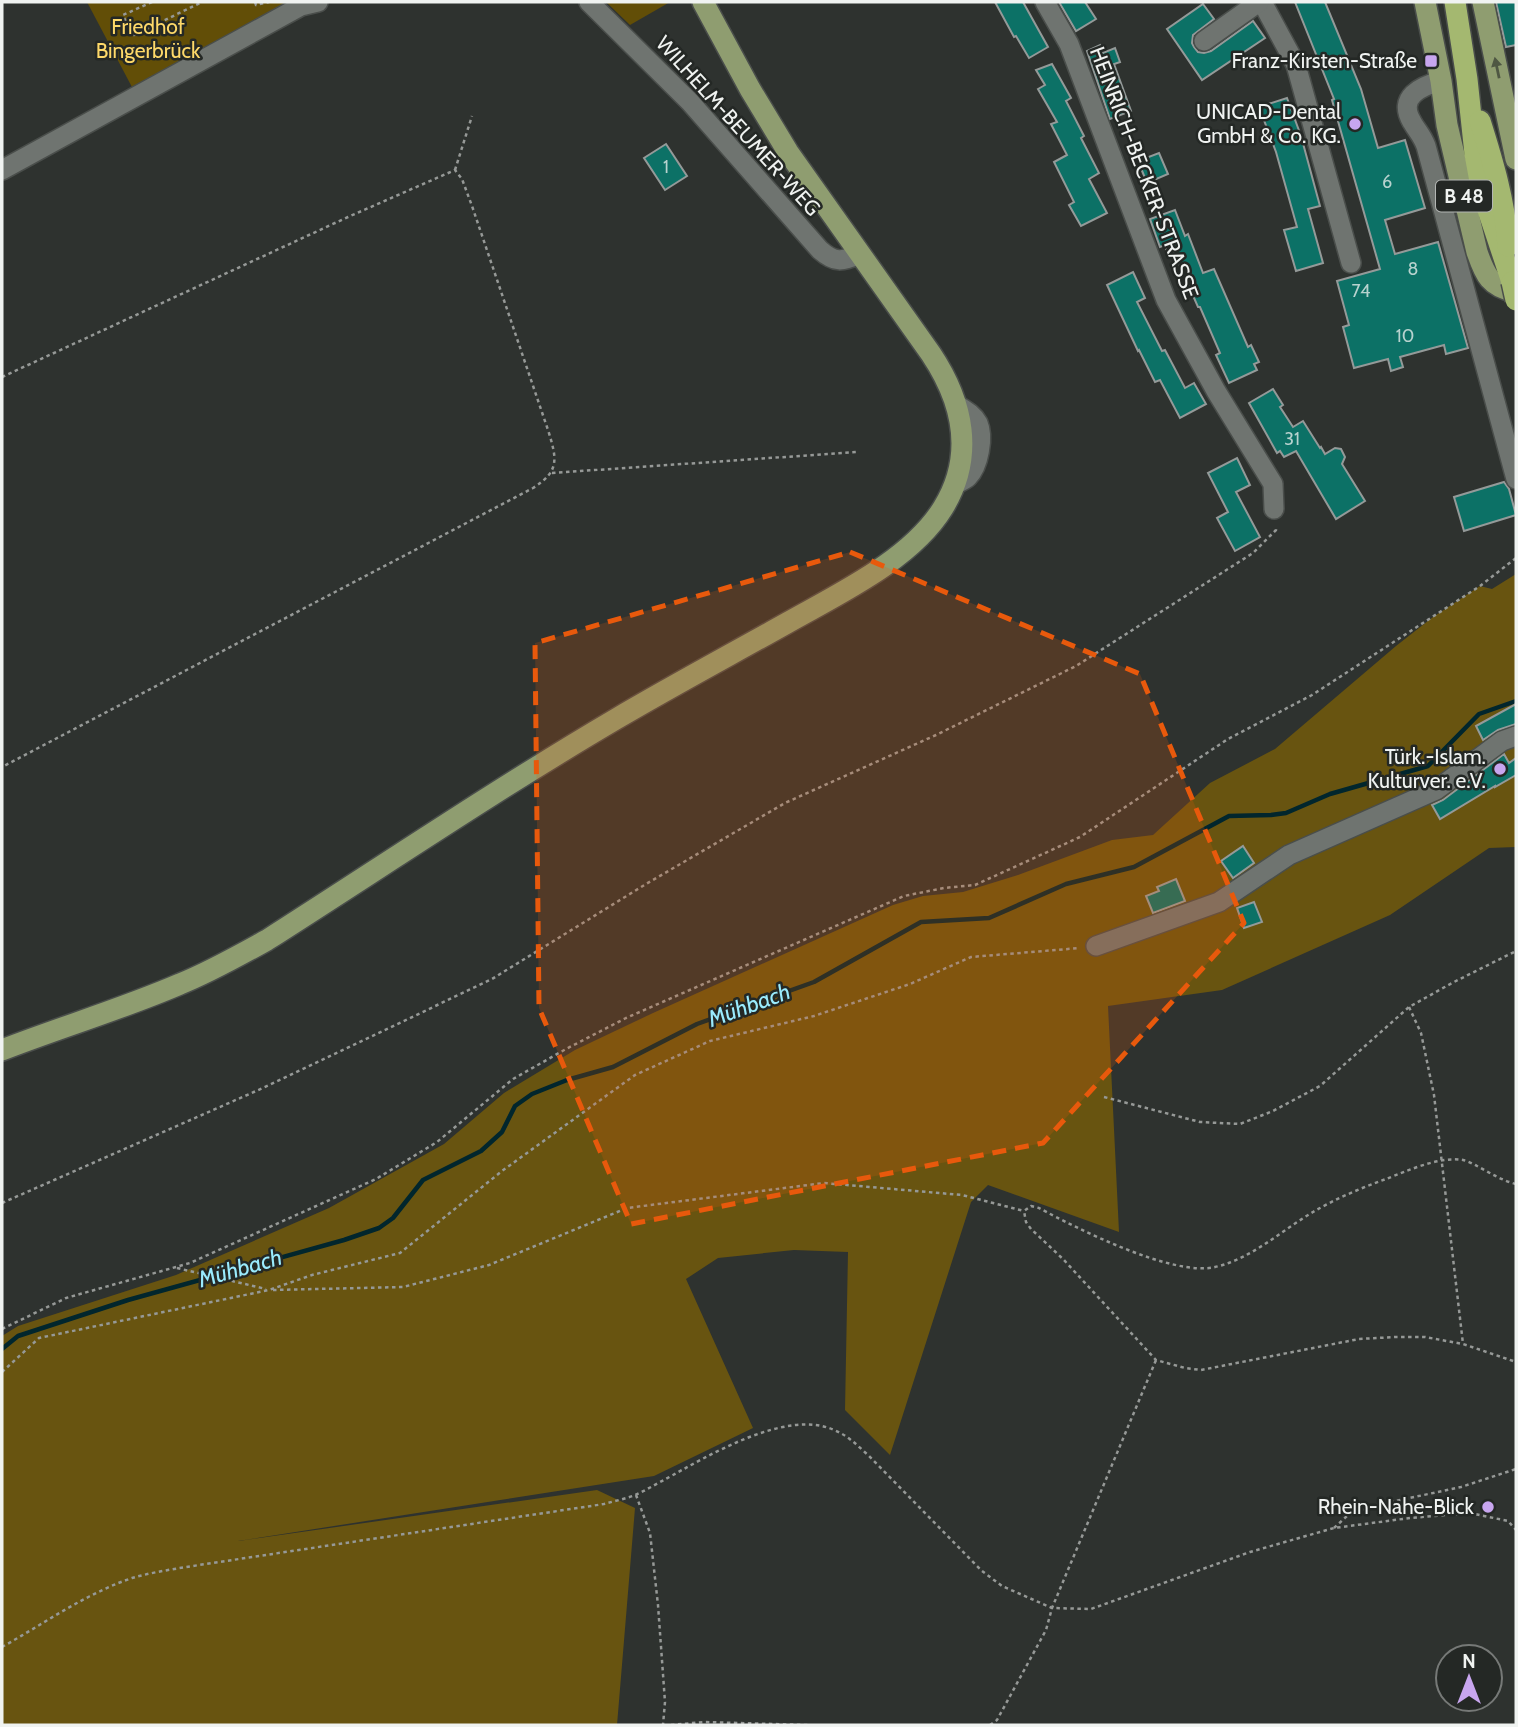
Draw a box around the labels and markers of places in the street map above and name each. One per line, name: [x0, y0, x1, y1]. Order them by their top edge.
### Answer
place label: Franz-Kirsten-Straße: [1232, 48, 1417, 73]
marker: Franz-Kirsten-Straße: [1423, 53, 1439, 69]
place label: UNICAD-Dental GmbH & Co. KG.: [1196, 99, 1341, 148]
marker: UNICAD-Dental GmbH & Co. KG.: [1347, 116, 1363, 132]
place label: Türk.-Islam. Kulturver. e.V.: [1368, 744, 1486, 793]
marker: Türk.-Islam. Kulturver. e.V.: [1492, 761, 1508, 777]
place label: Rhein-Nahe-Blick: [1318, 1494, 1475, 1519]
marker: Rhein-Nahe-Blick: [1480, 1499, 1496, 1515]

